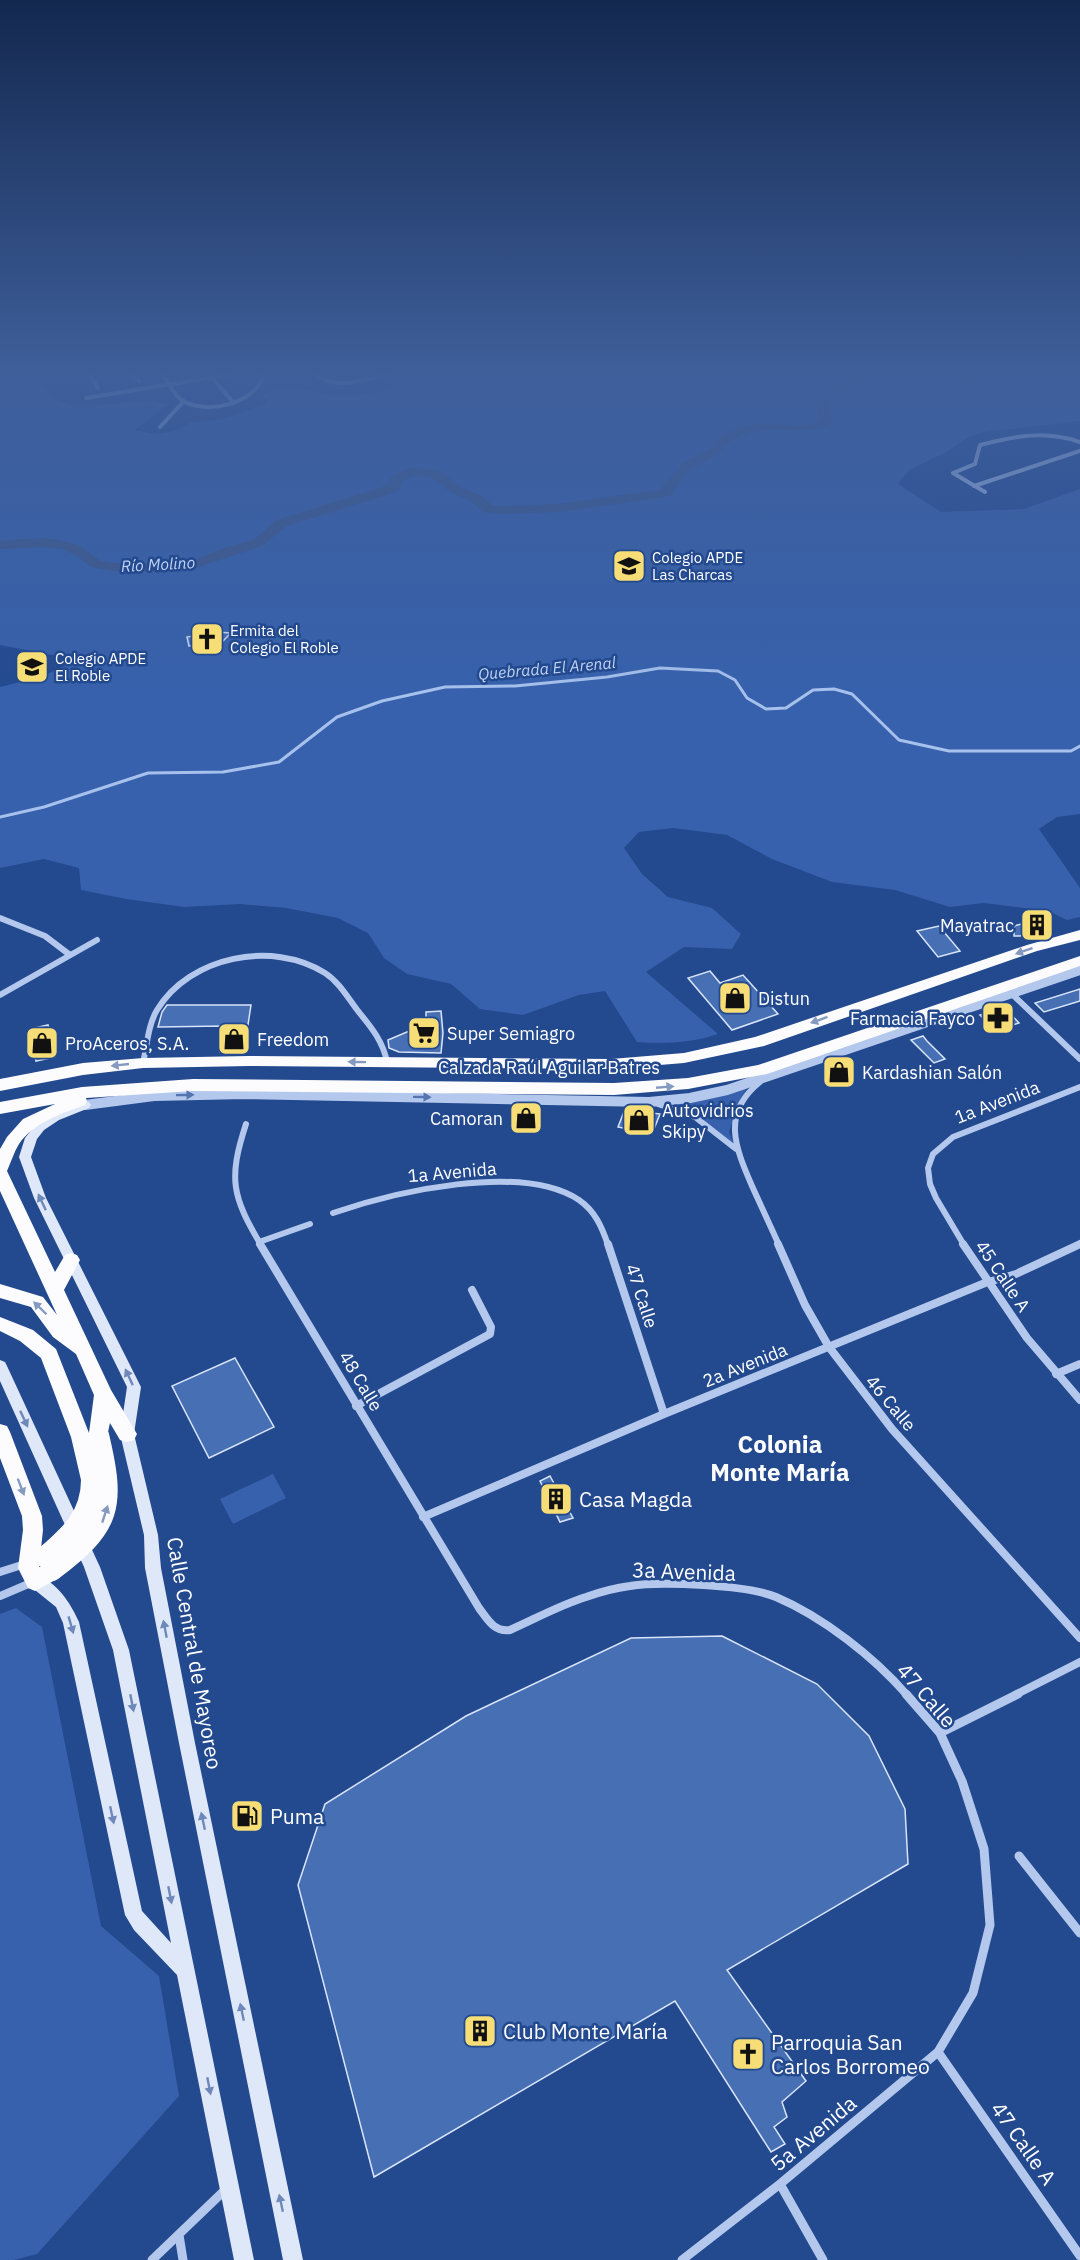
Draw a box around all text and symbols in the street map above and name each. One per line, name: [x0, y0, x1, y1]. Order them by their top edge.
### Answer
school or university icon: Colegio APDE Las Charcas: [611, 548, 647, 584]
place label: Colegio APDE Las Charcas: [652, 548, 743, 584]
water label: Río Molino: [120, 552, 196, 576]
church icon: Ermita del Colegio El Roble: [189, 621, 225, 657]
place label: Ermita del Colegio El Roble: [230, 621, 339, 657]
school or university icon: Colegio APDE El Roble: [14, 649, 50, 685]
place label: Colegio APDE El Roble: [55, 649, 146, 685]
water label: Quebrada El Arenal: [477, 652, 617, 684]
building icon: Mayatrac: [1019, 907, 1055, 943]
place label: Mayatrac: [940, 914, 1014, 937]
one-way arrow: [1015, 946, 1033, 956]
shop icon: Distun: [717, 980, 753, 1016]
place label: Distun: [758, 987, 810, 1010]
pharmacy icon: Farmacia Fayco: [980, 1000, 1016, 1036]
place label: Farmacia Fayco: [850, 1007, 975, 1030]
supermarket icon: Super Semiagro: [406, 1015, 442, 1051]
one-way arrow: [810, 1016, 828, 1026]
shop icon: Freedom: [216, 1021, 252, 1057]
place label: Super Semiagro: [447, 1022, 575, 1045]
shop icon: ProAceros, S.A.: [24, 1025, 60, 1061]
place label: Freedom: [257, 1028, 329, 1051]
place label: ProAceros, S.A.: [65, 1032, 189, 1055]
shop icon: Kardashian Salón: [821, 1054, 857, 1090]
street label: Calzada Raúl Aguilar Batres: [438, 1056, 660, 1079]
one-way arrow: [347, 1057, 366, 1066]
one-way arrow: [110, 1060, 129, 1070]
place label: Kardashian Salón: [862, 1061, 1002, 1084]
street label: 1a Avenida: [951, 1075, 1043, 1129]
one-way arrow: [656, 1082, 675, 1092]
one-way arrow: [175, 1090, 194, 1100]
one-way arrow: [412, 1092, 431, 1102]
place label: Autovidrios Skipy: [662, 1099, 754, 1143]
shop icon: Camoran: [508, 1100, 544, 1136]
shop icon: Autovidrios Skipy: [621, 1102, 657, 1138]
place label: Camoran: [430, 1107, 503, 1130]
street label: 1a Avenida: [407, 1157, 498, 1187]
one-way arrow: [38, 1194, 47, 1211]
street label: 45 Calle A: [971, 1236, 1036, 1317]
street label: 47 Calle: [621, 1261, 663, 1331]
one-way arrow: [33, 1301, 47, 1315]
street label: 2a Avenida: [699, 1337, 791, 1392]
street label: 48 Calle: [334, 1347, 388, 1415]
one-way arrow: [125, 1368, 134, 1385]
street label: 46 Calle: [861, 1370, 921, 1436]
one-way arrow: [20, 1411, 29, 1428]
district label: Colonia Monte María: [710, 1428, 850, 1488]
one-way arrow: [17, 1478, 26, 1496]
building icon: Casa Magda: [538, 1481, 574, 1517]
place label: Casa Magda: [579, 1485, 692, 1513]
one-way arrow: [101, 1505, 111, 1523]
street label: Calle Central de Mayoreo: [161, 1535, 229, 1771]
street label: 3a Avenida: [632, 1555, 736, 1587]
one-way arrow: [67, 1616, 76, 1634]
one-way arrow: [160, 1620, 169, 1639]
street label: 47 Calle: [891, 1657, 963, 1733]
one-way arrow: [128, 1694, 137, 1713]
fuel station icon: Puma: [229, 1798, 265, 1834]
place label: Puma: [270, 1802, 324, 1830]
one-way arrow: [108, 1806, 117, 1825]
one-way arrow: [197, 1811, 207, 1830]
one-way arrow: [166, 1885, 176, 1904]
one-way arrow: [237, 2002, 246, 2021]
building icon: Club Monte María: [462, 2013, 498, 2049]
place label: Club Monte María: [503, 2017, 668, 2045]
place label: Parroquia San Carlos Borromeo: [771, 2028, 930, 2080]
church icon: Parroquia San Carlos Borromeo: [730, 2036, 766, 2072]
one-way arrow: [205, 2076, 214, 2095]
street label: 5a Avenida: [764, 2089, 862, 2177]
street label: 47 Calle A: [985, 2096, 1063, 2190]
one-way arrow: [276, 2193, 285, 2212]

